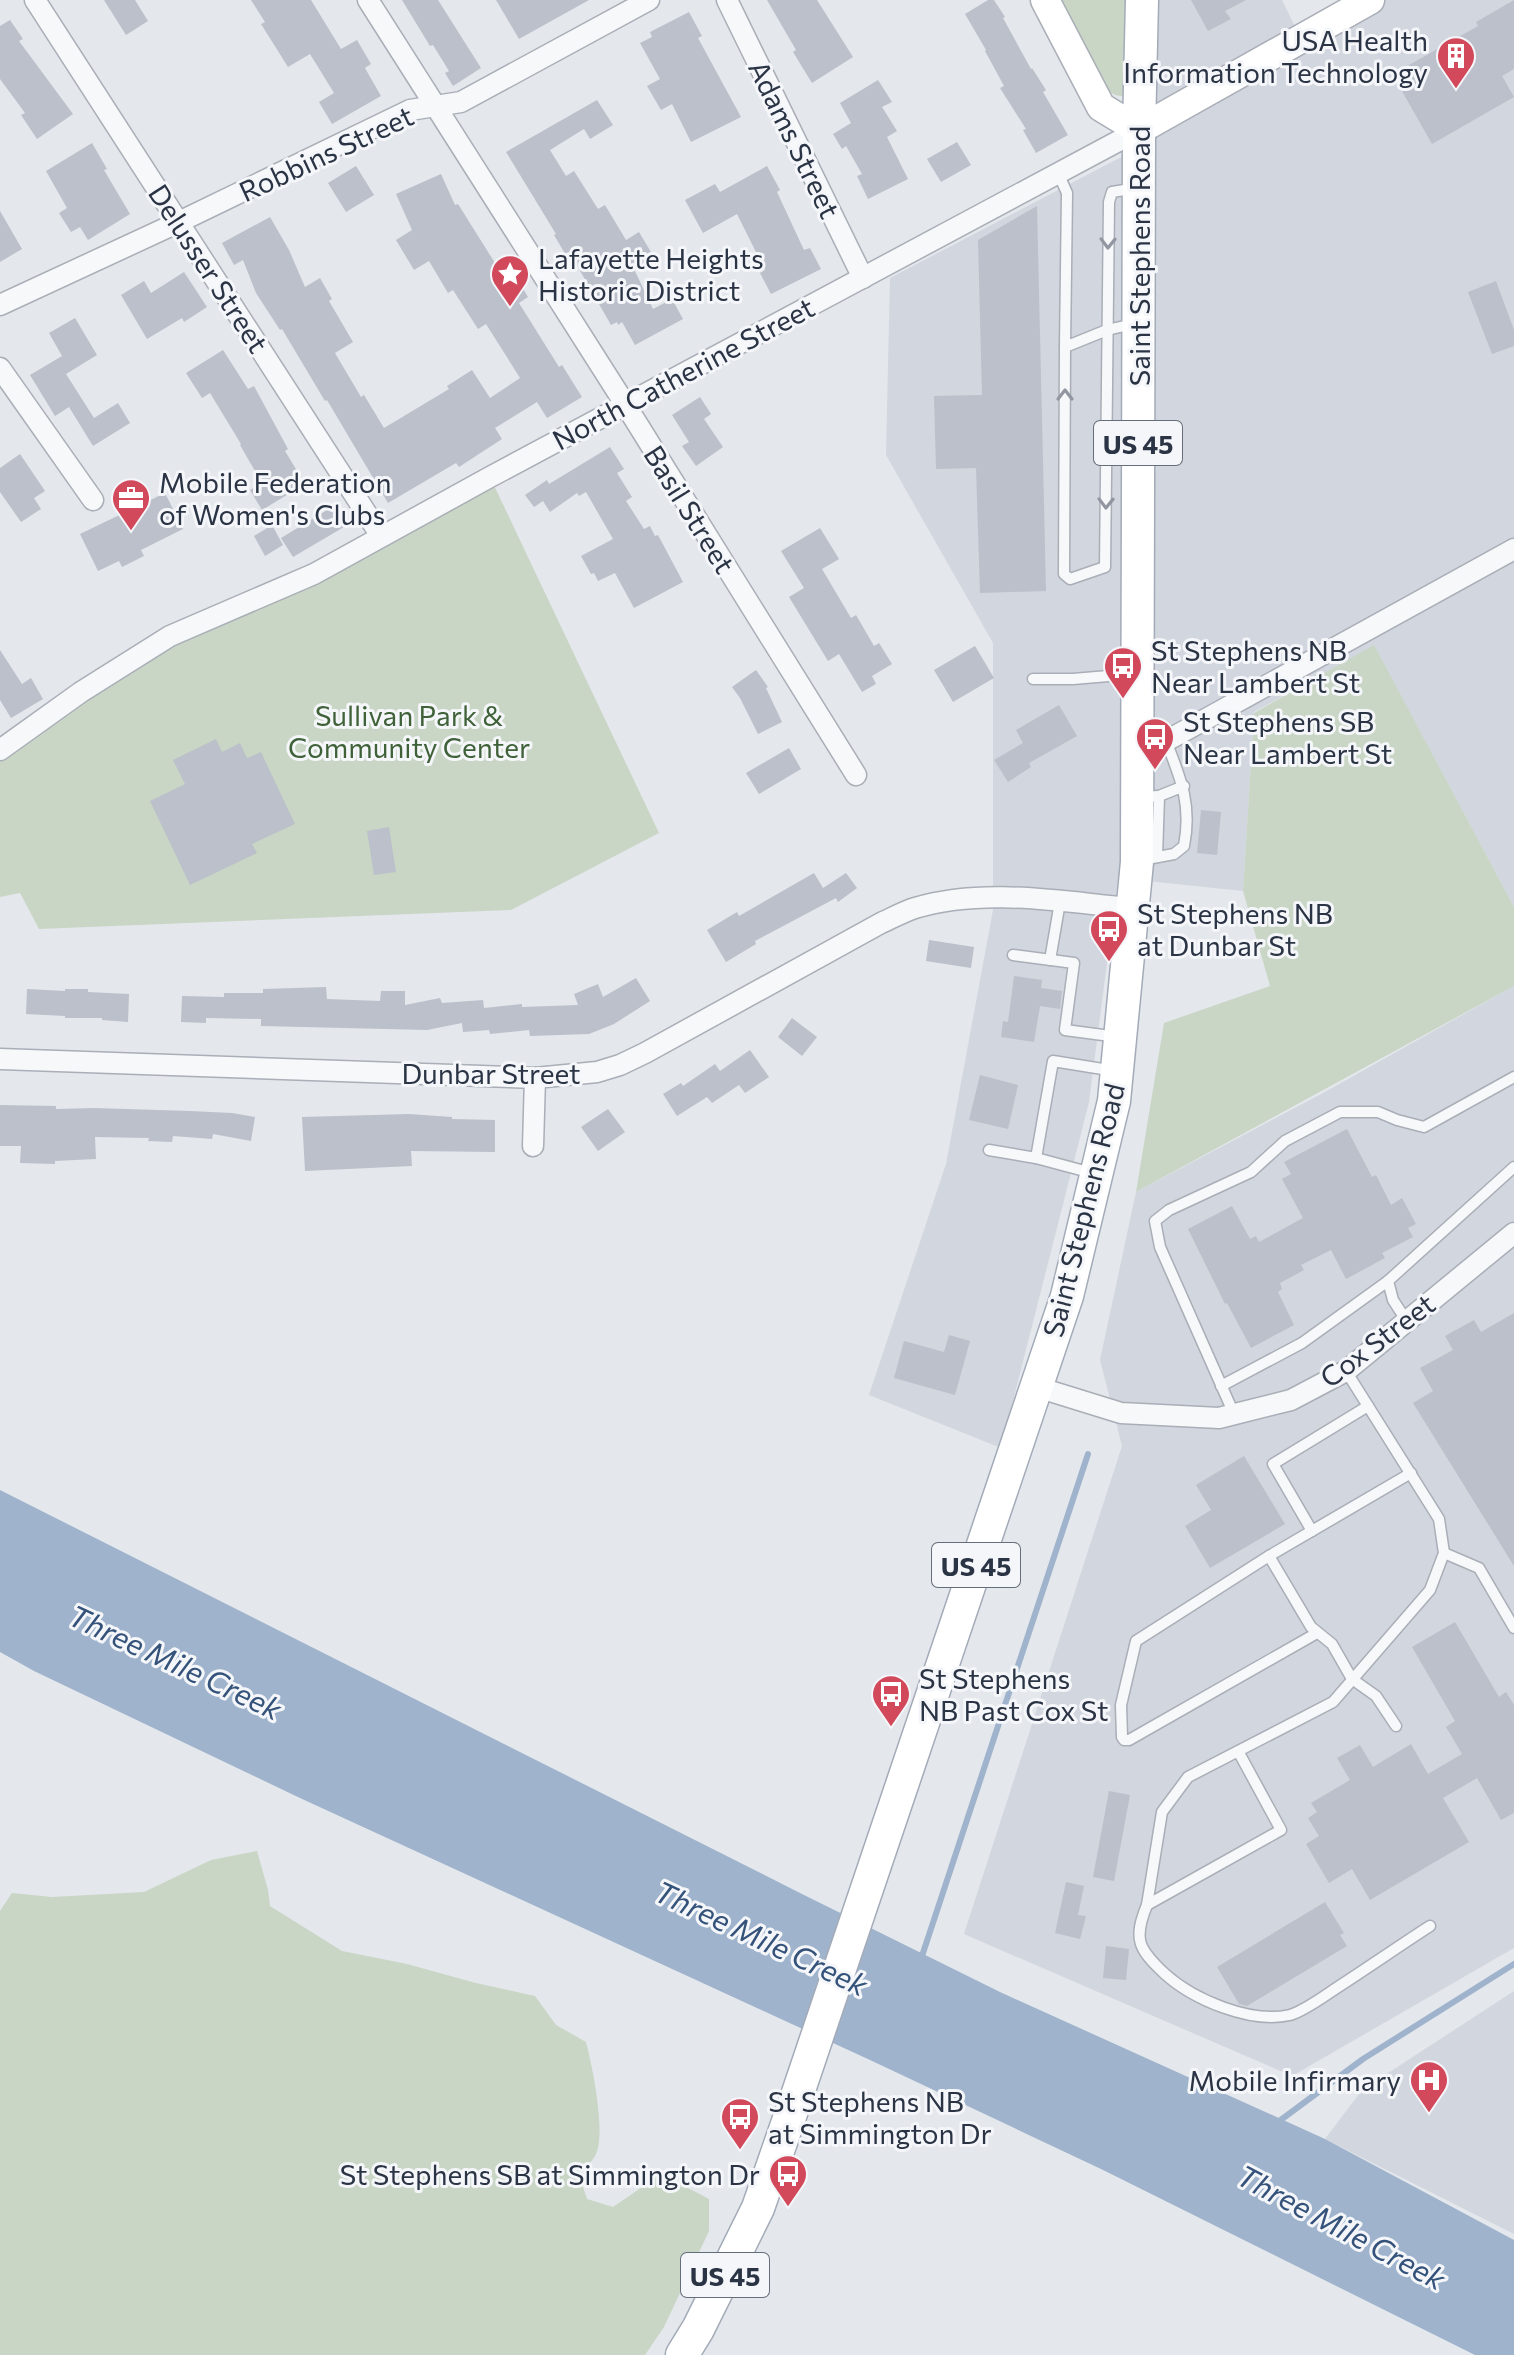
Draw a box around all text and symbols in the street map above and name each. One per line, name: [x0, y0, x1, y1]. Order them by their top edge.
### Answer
place label: USA Health Information Technology: [1123, 23, 1428, 89]
building icon: USA Health Information Technology: [1435, 35, 1477, 90]
street label: Adams Street: [742, 55, 848, 223]
street label: Robbins Street: [234, 98, 418, 208]
street label: Saint Stephens Road: [1122, 126, 1156, 386]
street label: Delusser Street: [142, 177, 276, 359]
one-way arrow: [1099, 237, 1117, 250]
place label: Lafayette Heights Historic District: [538, 241, 764, 307]
place icon: Lafayette Heights Historic District: [489, 253, 531, 308]
street label: North Catherine Street: [546, 290, 820, 456]
one-way arrow: [1056, 388, 1074, 401]
road number: US 45: [1094, 421, 1182, 465]
street label: Basil Street: [637, 439, 743, 579]
place label: Mobile Federation of Women's Clubs: [159, 465, 392, 531]
office icon: Mobile Federation of Women's Clubs: [110, 477, 152, 532]
one-way arrow: [1097, 497, 1115, 510]
place label: St Stephens NB Near Lambert St: [1151, 633, 1360, 699]
bus stop icon: St Stephens NB Near Lambert St: [1102, 645, 1144, 700]
park label: Sullivan Park & Community Center: [288, 698, 530, 764]
place label: St Stephens SB Near Lambert St: [1183, 704, 1392, 770]
bus stop icon: St Stephens SB Near Lambert St: [1134, 716, 1176, 771]
place label: St Stephens NB at Dunbar St: [1137, 896, 1333, 962]
bus stop icon: St Stephens NB at Dunbar St: [1088, 908, 1130, 963]
street label: Dunbar Street: [401, 1056, 581, 1090]
street label: Saint Stephens Road: [1035, 1080, 1131, 1340]
street label: Cox Street: [1313, 1286, 1441, 1394]
road number: US 45: [932, 1543, 1020, 1587]
water label: Three Mile Creek: [64, 1595, 289, 1727]
place label: St Stephens NB Past Cox St: [919, 1661, 1108, 1727]
bus stop icon: St Stephens NB Past Cox St: [870, 1673, 912, 1728]
water label: Three Mile Creek: [650, 1871, 875, 2003]
hospital icon: Mobile Infirmary: [1408, 2059, 1450, 2114]
place label: Mobile Infirmary: [1188, 2063, 1401, 2097]
place label: St Stephens NB at Simmington Dr: [768, 2084, 992, 2150]
bus stop icon: St Stephens NB at Simmington Dr: [719, 2096, 761, 2151]
bus stop icon: St Stephens SB at Simmington Dr: [767, 2153, 809, 2208]
water label: Three Mile Creek: [1231, 2155, 1453, 2297]
place label: St Stephens SB at Simmington Dr: [340, 2157, 760, 2191]
road number: US 45: [681, 2253, 769, 2297]

